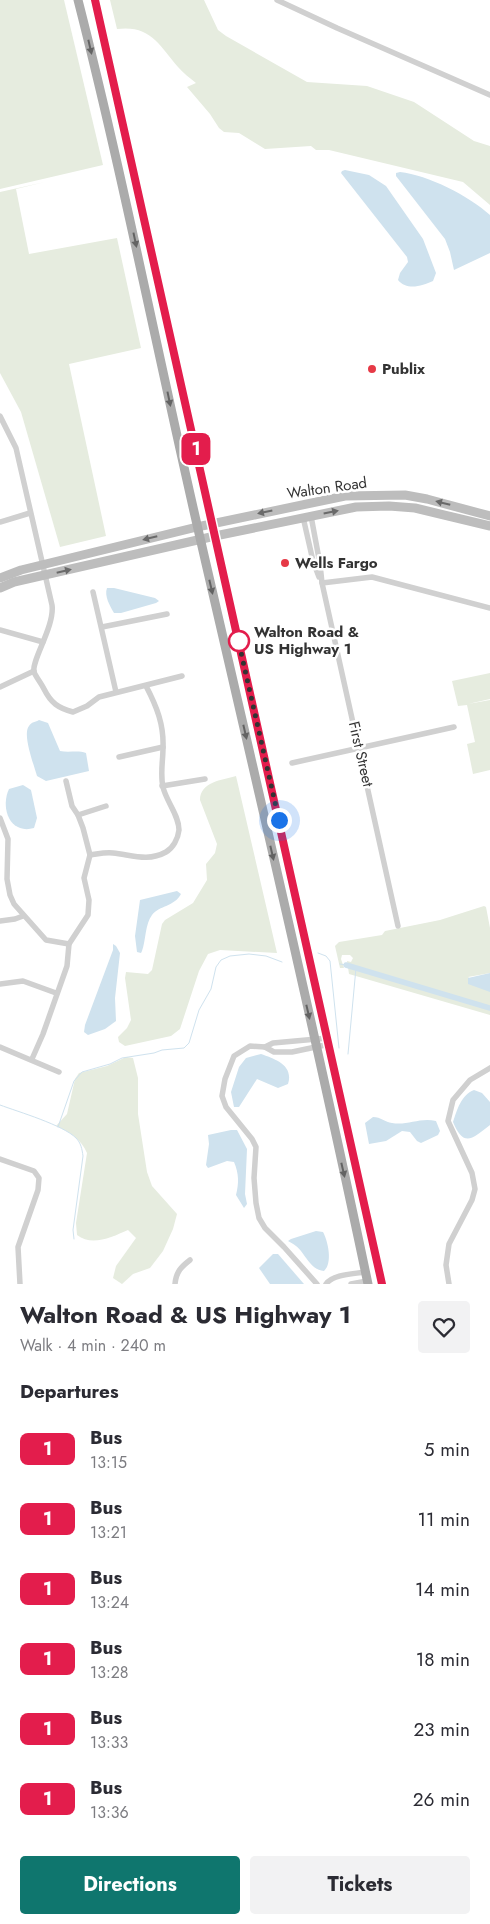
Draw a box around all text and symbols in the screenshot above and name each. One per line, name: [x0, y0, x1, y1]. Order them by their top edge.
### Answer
one-way arrow: [86, 40, 94, 55]
one-way arrow: [131, 232, 139, 247]
place label: Publix: [382, 358, 425, 380]
marker: Publix: [366, 363, 378, 375]
one-way arrow: [165, 391, 173, 406]
line badge: 1: [180, 433, 212, 465]
text: 1: [191, 436, 201, 462]
street label: Walton Road: [286, 472, 368, 504]
one-way arrow: [435, 499, 450, 507]
one-way arrow: [324, 507, 340, 515]
one-way arrow: [257, 508, 273, 516]
one-way arrow: [143, 534, 158, 542]
place label: Wells Fargo: [295, 552, 378, 574]
marker: Wells Fargo: [279, 557, 291, 569]
one-way arrow: [56, 567, 71, 575]
one-way arrow: [207, 579, 215, 595]
place label: Walton Road & US Highway 1: [254, 621, 360, 660]
marker: Walton Road & US Highway 1: [228, 630, 250, 652]
street label: First Street: [343, 719, 379, 789]
one-way arrow: [241, 725, 249, 740]
your location: [267, 808, 292, 833]
one-way arrow: [268, 846, 276, 861]
one-way arrow: [304, 1004, 312, 1019]
one-way arrow: [339, 1163, 347, 1178]
text: Walton Road & US Highway 1: [20, 1297, 351, 1332]
button: heart: [418, 1301, 470, 1353]
text: Walk · 4 min · 240 m: [20, 1334, 166, 1357]
text: Departures: [20, 1378, 119, 1405]
text: Bus: [90, 1424, 122, 1451]
text: 1: [43, 1436, 52, 1462]
text: 5 min: [424, 1436, 470, 1463]
text: 13:15: [90, 1451, 127, 1474]
text: Bus: [90, 1494, 122, 1521]
text: 1: [43, 1506, 52, 1532]
text: 11 min: [417, 1506, 470, 1533]
text: 13:21: [90, 1521, 127, 1544]
text: Bus: [90, 1564, 122, 1591]
text: 1: [43, 1576, 52, 1602]
text: 14 min: [415, 1576, 470, 1603]
text: 13:24: [90, 1591, 129, 1614]
text: Bus: [90, 1634, 122, 1661]
text: 1: [43, 1646, 52, 1672]
text: 18 min: [416, 1646, 470, 1673]
text: 13:28: [90, 1661, 129, 1684]
text: Bus: [90, 1704, 122, 1731]
text: 1: [43, 1716, 52, 1742]
text: 23 min: [413, 1716, 470, 1743]
text: 13:33: [90, 1731, 128, 1754]
text: Bus: [90, 1774, 122, 1801]
text: 1: [43, 1786, 52, 1812]
text: 26 min: [413, 1786, 470, 1813]
text: 13:36: [90, 1801, 129, 1824]
button: Directions: [20, 1856, 240, 1914]
button: Tickets: [250, 1856, 470, 1914]

